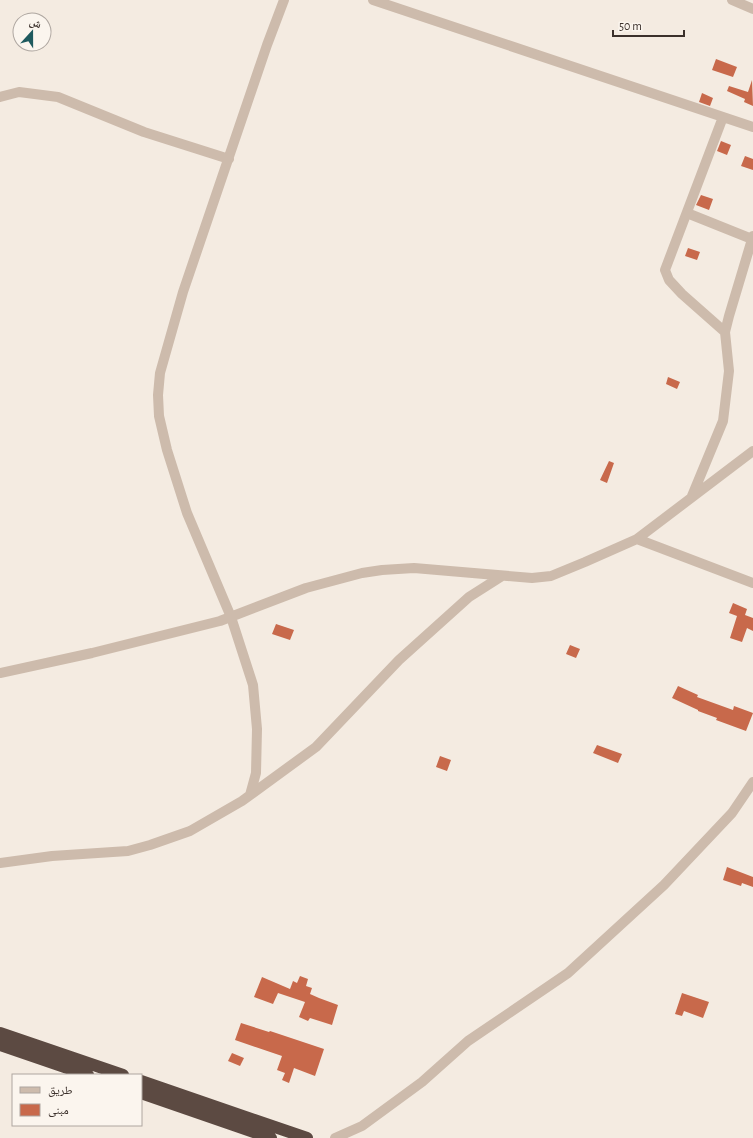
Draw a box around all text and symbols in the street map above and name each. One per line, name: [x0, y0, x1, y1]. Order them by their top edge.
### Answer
north arrow: [12, 12, 52, 52]
scale bar: [613, 12, 684, 38]
text: ش: [27, 16, 43, 32]
text: 50 m: [619, 20, 642, 32]
legend: [12, 1074, 142, 1126]
text: طريق: [48, 1084, 73, 1097]
text: مبنى: [48, 1104, 69, 1117]

